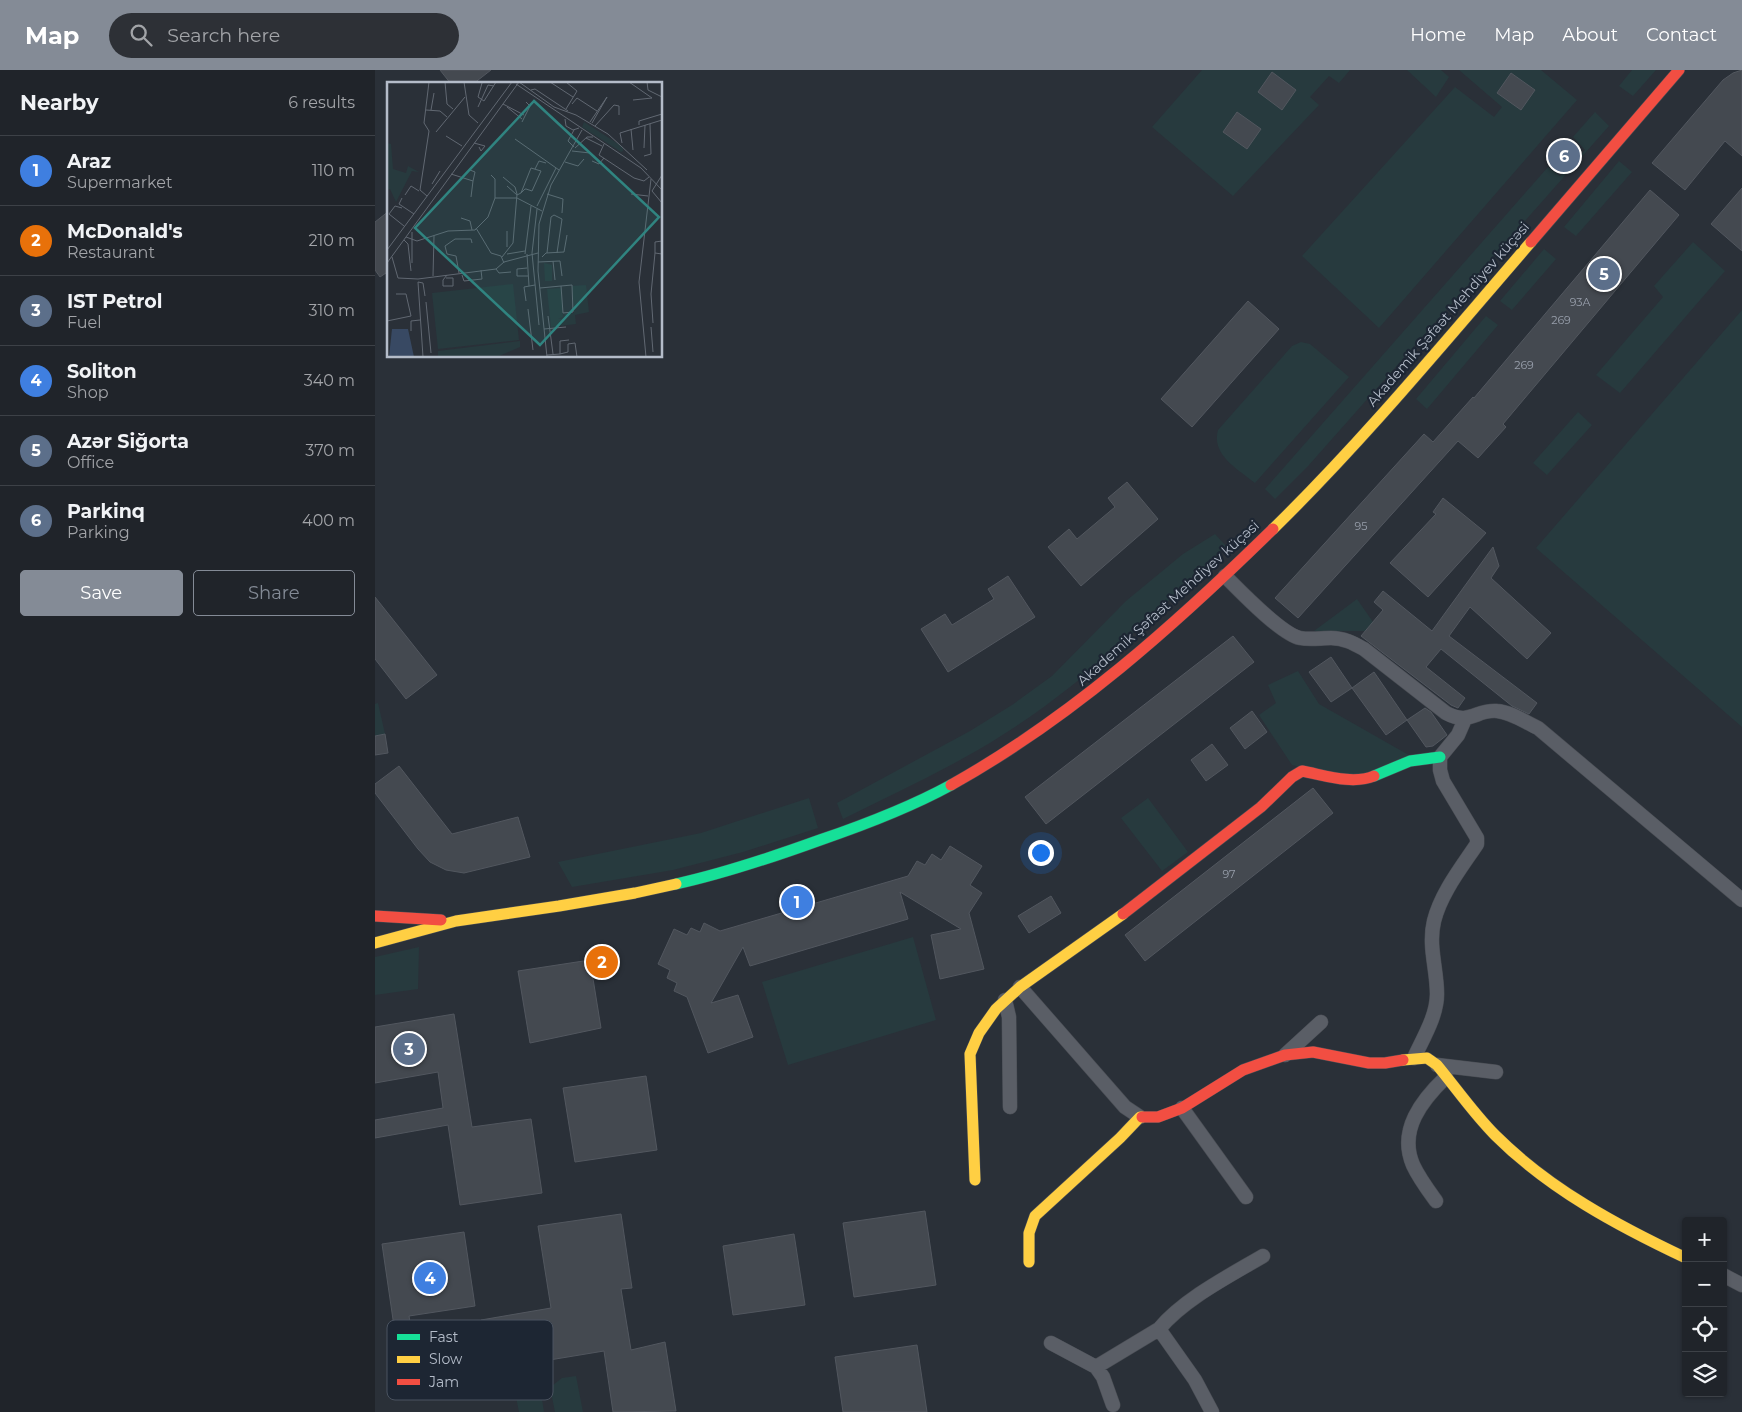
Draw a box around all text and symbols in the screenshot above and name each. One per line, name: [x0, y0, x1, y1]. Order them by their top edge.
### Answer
search box: [109, 13, 459, 58]
text: Map: [25, 21, 79, 50]
icon: search: [127, 21, 155, 49]
text: Search here: [167, 24, 280, 47]
text: Home: [1410, 24, 1466, 46]
text: Map: [1494, 24, 1534, 46]
text: About: [1562, 24, 1618, 46]
text: Contact: [1646, 24, 1717, 46]
inset map: [387, 82, 663, 358]
text: Nearby: [20, 90, 99, 115]
text: 6 results: [288, 93, 355, 112]
pin: 6: [1548, 137, 1580, 175]
text: Araz: [67, 150, 111, 173]
text: 1: [33, 161, 39, 180]
text: 110 m: [312, 161, 355, 180]
text: Supermarket: [67, 173, 173, 192]
street label: Akademik Şəfaət Mehdiyev küçəsi: [1363, 218, 1533, 410]
text: McDonald's: [67, 220, 183, 243]
text: 2: [31, 231, 41, 250]
text: 210 m: [308, 231, 355, 250]
text: Restaurant: [67, 243, 155, 262]
pin: 5: [1588, 255, 1620, 293]
text: IST Petrol: [67, 290, 162, 313]
house number: 93A: [1570, 295, 1590, 309]
text: 3: [31, 301, 41, 320]
text: 310 m: [308, 301, 355, 320]
text: Fuel: [67, 313, 102, 332]
house number: 269: [1551, 313, 1571, 327]
house number: 269: [1514, 358, 1534, 372]
text: Soliton: [67, 360, 137, 383]
text: 4: [30, 371, 42, 390]
text: 340 m: [304, 371, 355, 390]
text: Shop: [67, 383, 109, 402]
text: Azər Siğorta: [67, 430, 189, 453]
text: 5: [31, 441, 41, 460]
text: 370 m: [305, 441, 355, 460]
text: Office: [67, 453, 114, 472]
text: Parkinq: [67, 500, 145, 523]
text: 6: [31, 511, 41, 530]
text: 400 m: [302, 511, 355, 530]
street label: Akademik Şəfaət Mehdiyev küçəsi: [1073, 516, 1263, 690]
house number: 95: [1355, 519, 1367, 533]
text: Parking: [67, 523, 130, 542]
button: Save: [20, 570, 183, 616]
button: Share: [193, 570, 355, 616]
your location: [1028, 840, 1054, 866]
house number: 97: [1222, 867, 1236, 881]
pin: 1: [781, 883, 813, 921]
pin: 2: [586, 943, 618, 981]
pin: 3: [393, 1030, 425, 1068]
map controls: [1682, 1217, 1727, 1397]
button: +: [1682, 1217, 1727, 1262]
pin: 4: [414, 1259, 446, 1297]
button: −: [1682, 1262, 1727, 1307]
button: locate: [1682, 1307, 1727, 1352]
legend: [387, 1320, 553, 1400]
text: Fast: [429, 1328, 459, 1346]
text: Slow: [429, 1350, 463, 1368]
button: layers: [1682, 1352, 1727, 1397]
text: Jam: [428, 1373, 459, 1391]

